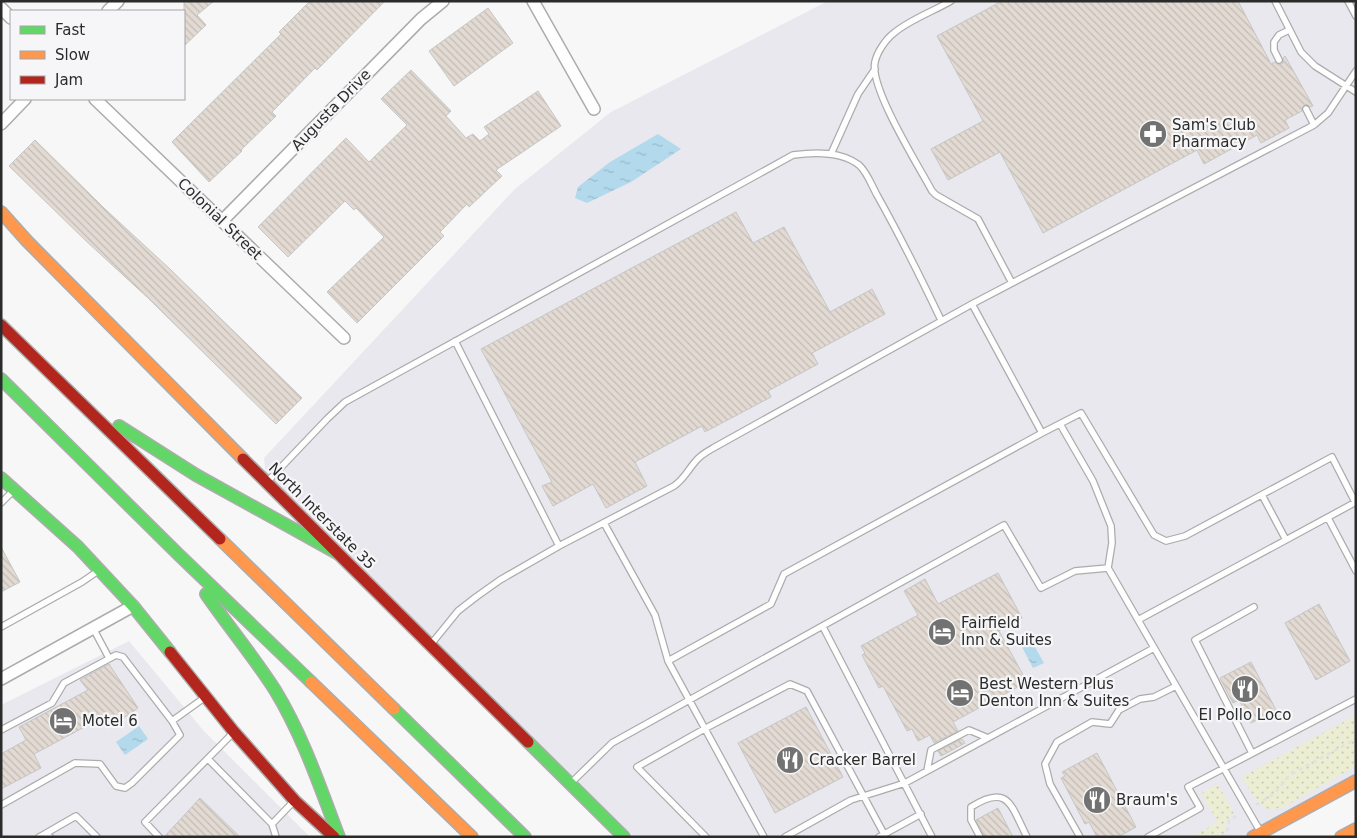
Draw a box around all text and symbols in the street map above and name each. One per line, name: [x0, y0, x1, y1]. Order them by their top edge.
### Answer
legend: [10, 10, 185, 100]
text: Fast: [55, 21, 85, 39]
text: Slow: [55, 46, 90, 64]
street label: Augusta Drive: [288, 65, 374, 155]
text: Jam: [54, 71, 83, 89]
place label: Sam's Club Pharmacy: [1172, 116, 1256, 151]
pharmacy icon: Sam's Club Pharmacy: [1138, 119, 1168, 149]
street label: Colonial Street: [174, 174, 266, 264]
street label: North Interstate 35: [265, 459, 379, 573]
place label: Fairfield Inn & Suites: [961, 614, 1052, 649]
hotel icon: Fairfield Inn & Suites: [927, 617, 957, 647]
restaurant icon: El Pollo Loco: [1230, 674, 1260, 704]
place label: Best Western Plus Denton Inn & Suites: [979, 675, 1130, 710]
hotel icon: Best Western Plus Denton Inn & Suites: [945, 678, 975, 708]
hotel icon: Motel 6: [48, 706, 78, 736]
place label: El Pollo Loco: [1198, 706, 1292, 724]
place label: Motel 6: [82, 712, 138, 730]
restaurant icon: Cracker Barrel: [775, 745, 805, 775]
place label: Cracker Barrel: [809, 751, 916, 769]
restaurant icon: Braum's: [1082, 785, 1112, 815]
place label: Braum's: [1116, 791, 1178, 809]

